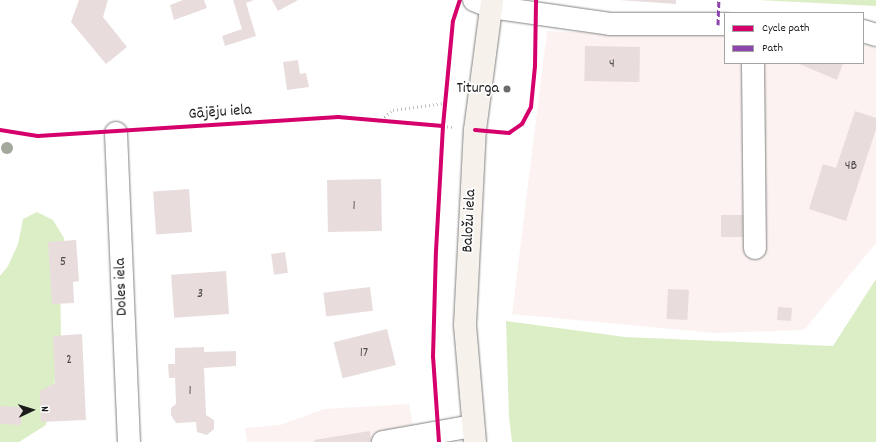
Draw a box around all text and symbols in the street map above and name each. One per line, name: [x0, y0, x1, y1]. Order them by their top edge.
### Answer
legend: [724, 12, 864, 64]
text: Cycle path: [762, 20, 810, 37]
text: Path: [762, 40, 783, 57]
house number: 4: [609, 56, 615, 72]
place label: Titurga: [456, 79, 499, 99]
marker: Titurga: [502, 84, 512, 94]
street label: Gājēju iela: [188, 101, 252, 125]
house number: 4B: [845, 158, 857, 174]
street label: Baložu iela: [459, 189, 481, 253]
house number: 1: [352, 198, 356, 214]
house number: 5: [60, 254, 66, 270]
street label: Doles iela: [111, 258, 133, 316]
house number: 3: [197, 286, 203, 302]
house number: 17: [360, 345, 368, 361]
house number: 2: [66, 352, 72, 368]
house number: 1: [188, 383, 192, 399]
north arrow: [12, 390, 52, 430]
text: N: [36, 406, 52, 412]

